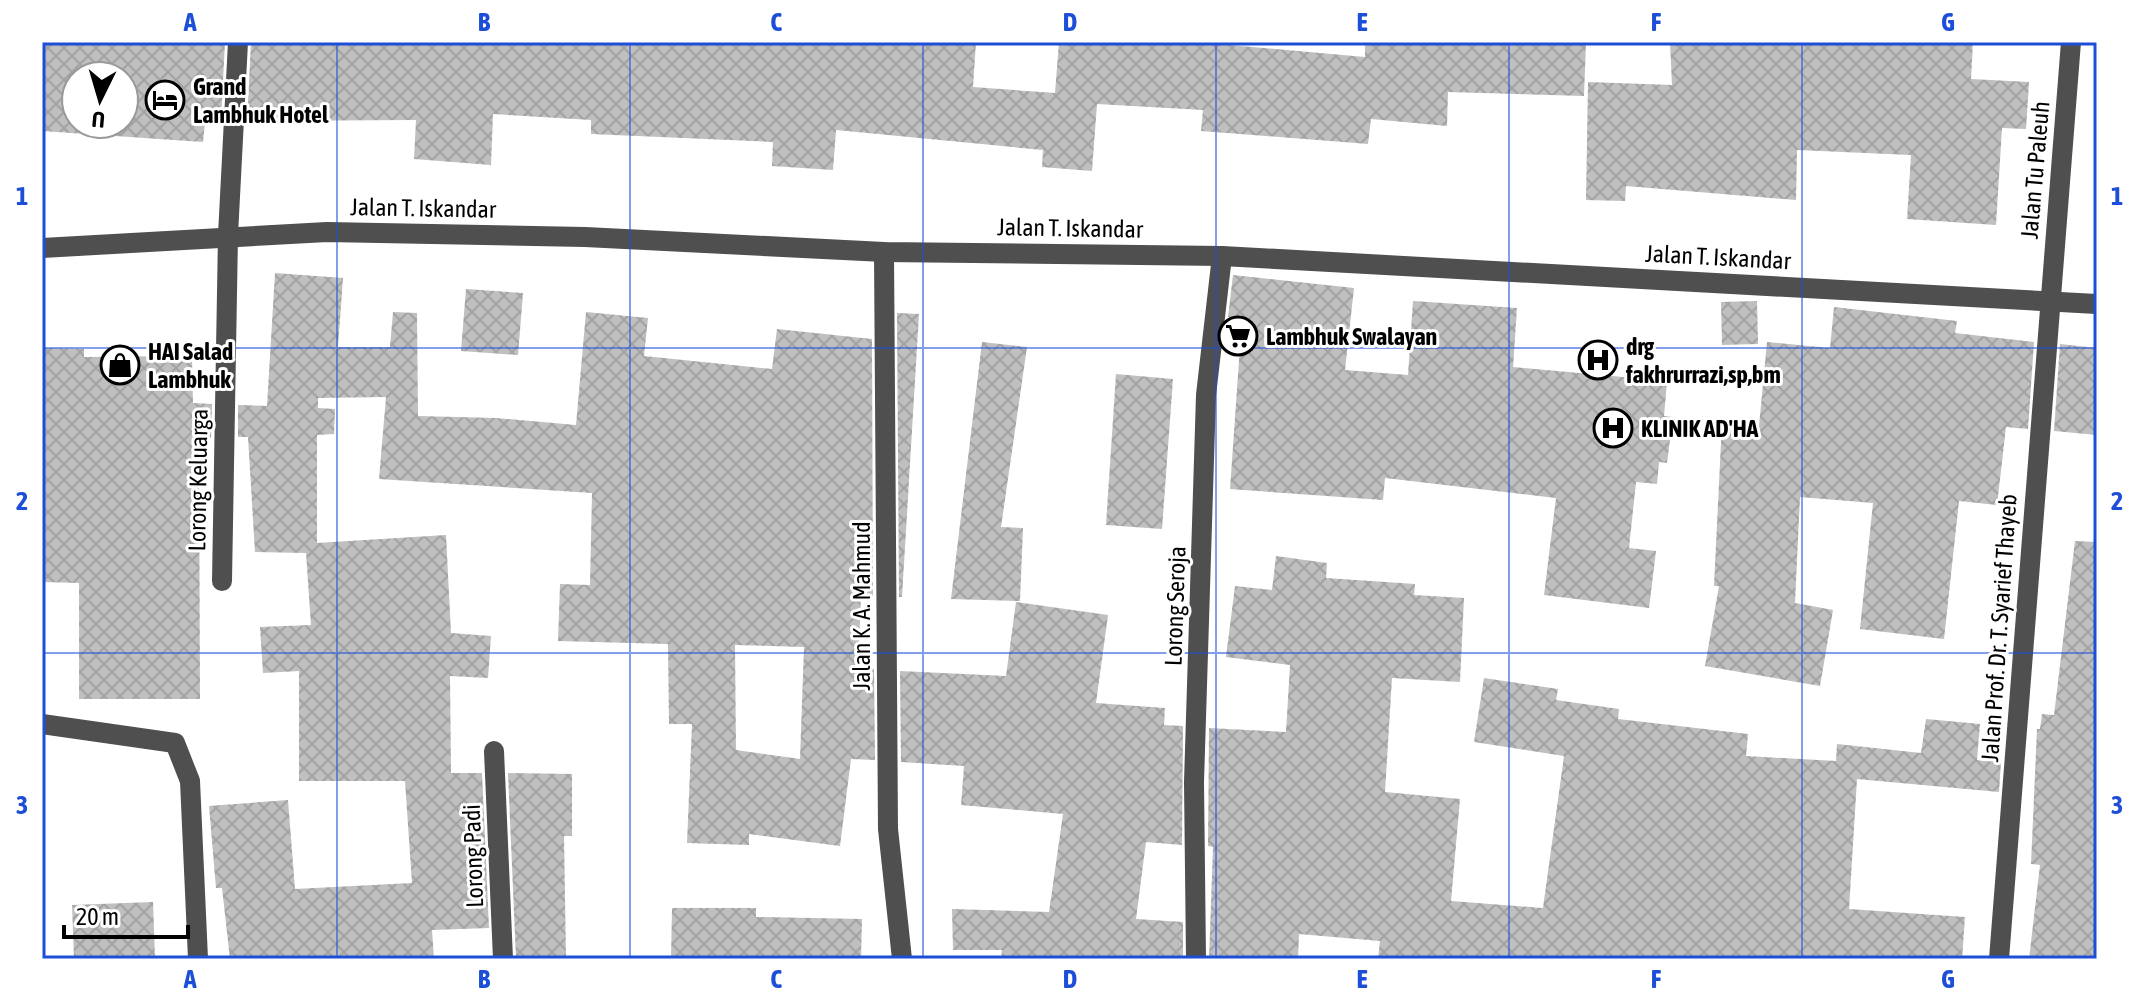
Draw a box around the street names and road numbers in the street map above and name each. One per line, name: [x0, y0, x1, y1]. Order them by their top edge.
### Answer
street label: Jalan Tu Paleuh: [2016, 100, 2054, 240]
street label: Jalan T. Iskandar: [350, 193, 497, 223]
street label: Jalan T. Iskandar: [997, 213, 1144, 243]
street label: Jalan T. Iskandar: [1645, 240, 1792, 274]
street label: Lorong Keluarga: [183, 408, 213, 552]
street label: Jalan Prof. Dr. T. Syarief Thayeb: [1976, 493, 2022, 763]
street label: Jalan K. A. Mahmud: [848, 521, 875, 691]
street label: Lorong Seroja: [1159, 545, 1191, 667]
street label: Lorong Padi: [458, 804, 488, 908]

